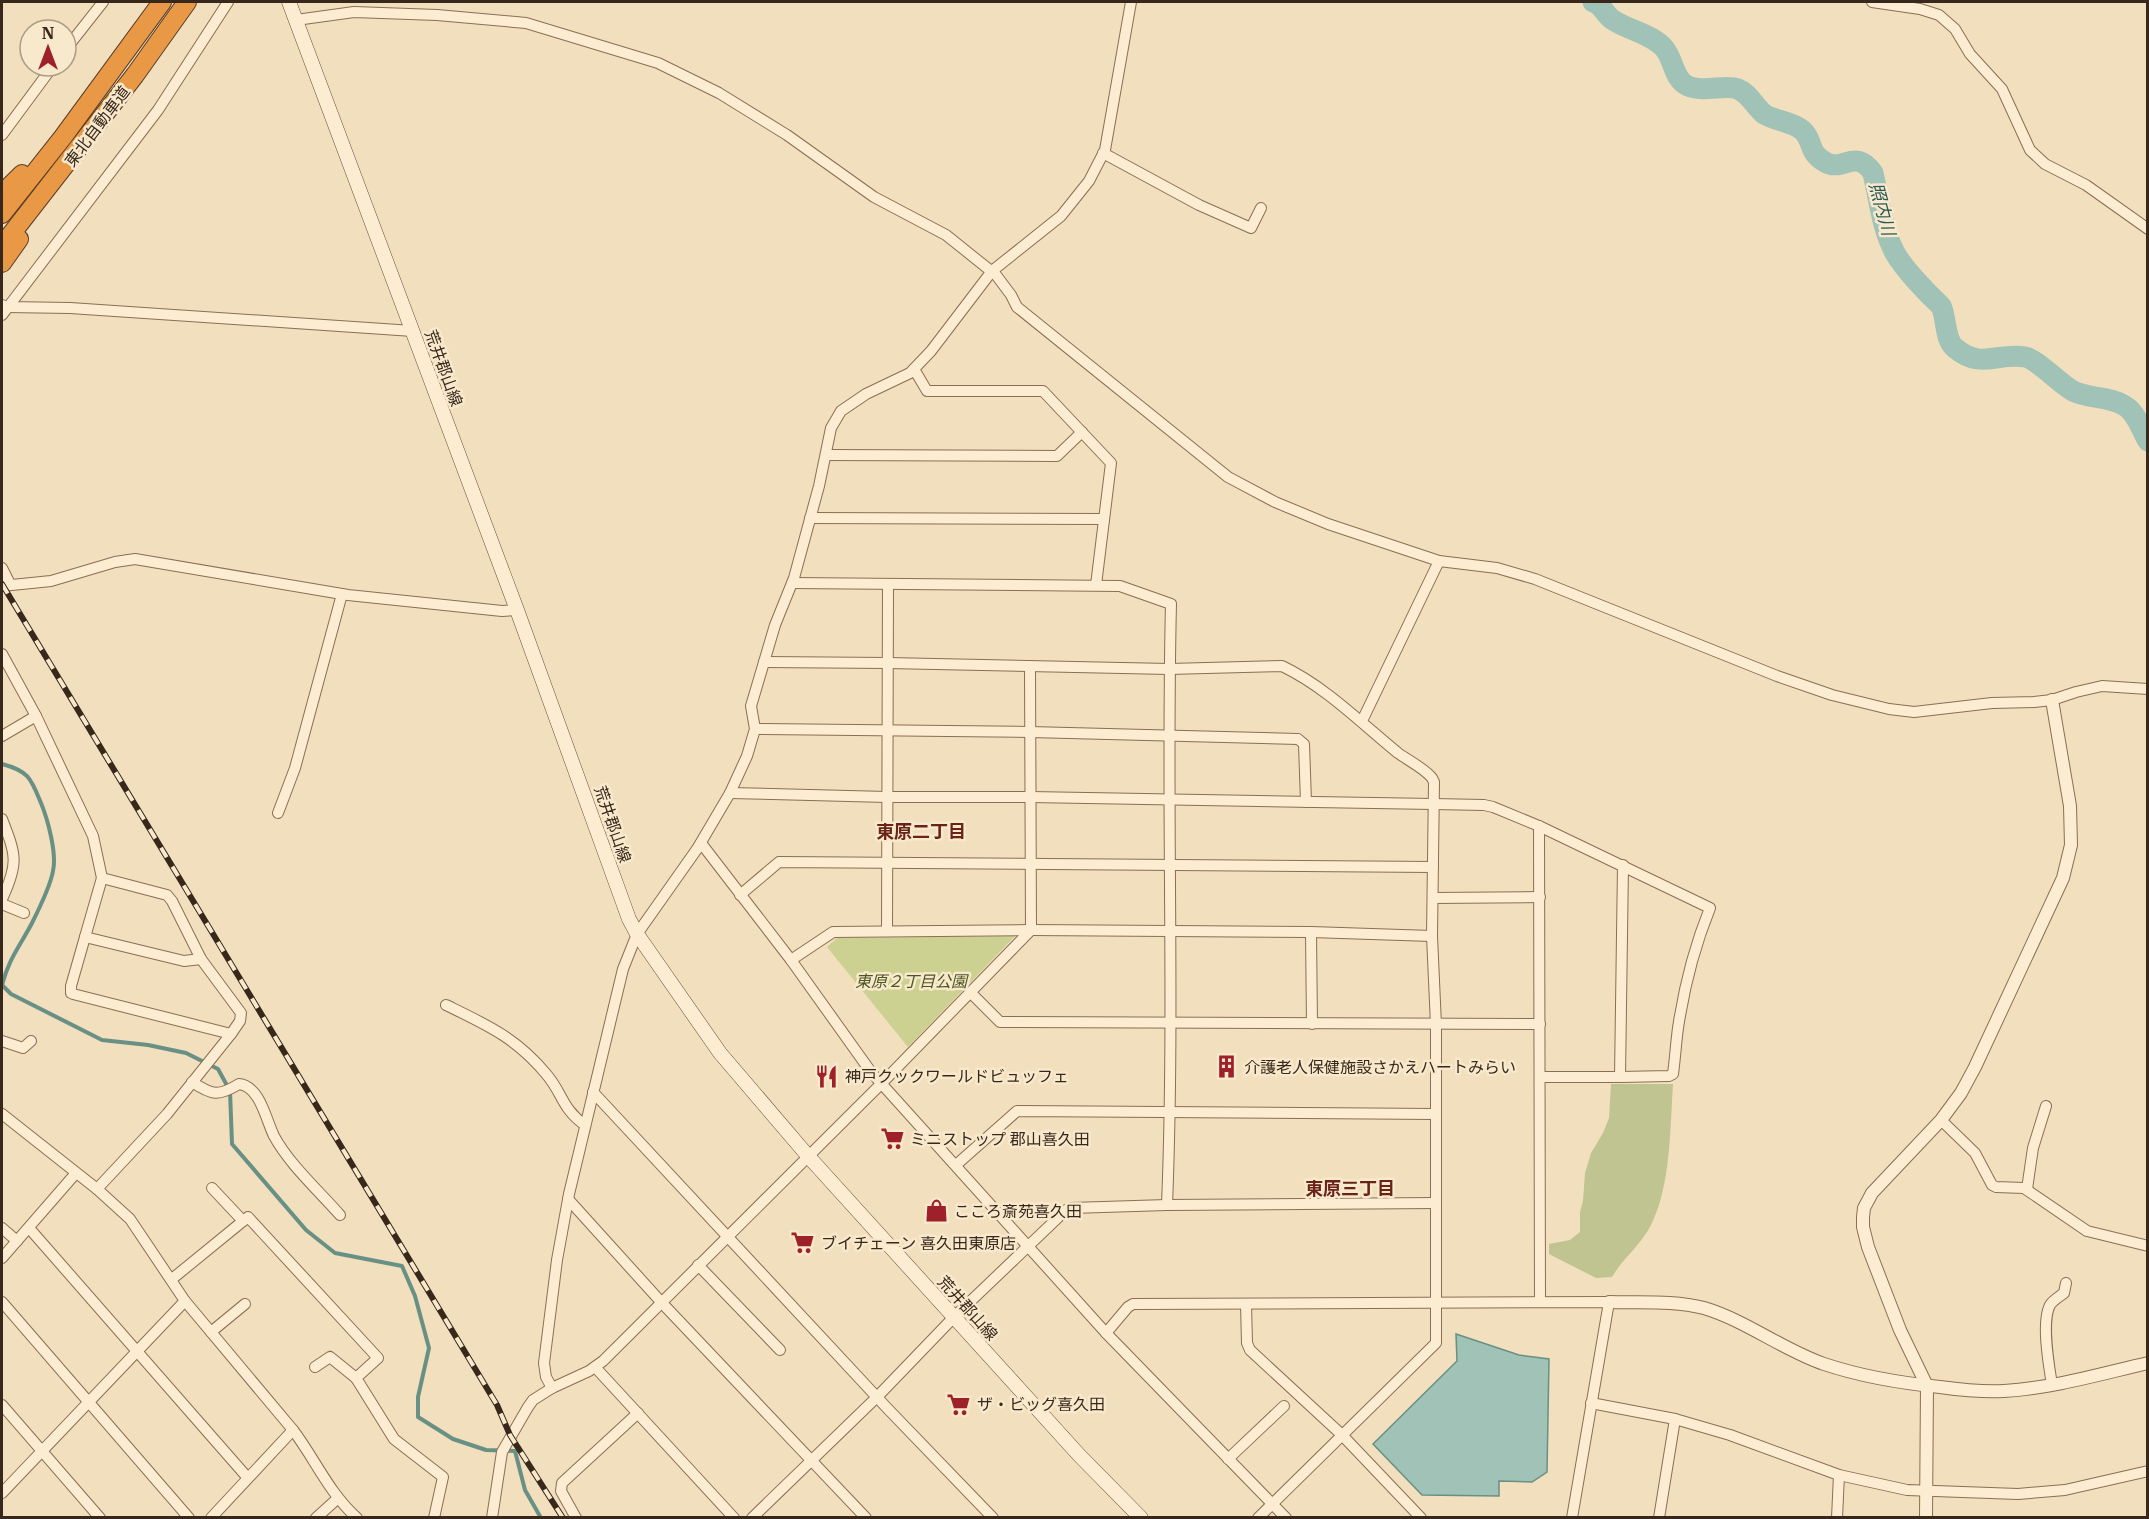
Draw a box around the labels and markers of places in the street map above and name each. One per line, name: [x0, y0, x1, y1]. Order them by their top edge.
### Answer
building icon: 介護老人保健施設さかえハートみらい: [1213, 1054, 1239, 1080]
place label: 介護老人保健施設さかえハートみらい: [1244, 1057, 1516, 1077]
restaurant icon: 神戸クックワールドビュッフェ: [814, 1063, 840, 1089]
place label: 神戸クックワールドビュッフェ: [845, 1066, 1069, 1086]
supermarket icon: ミニストップ 郡山喜久田: [879, 1126, 905, 1152]
place label: ミニストップ 郡山喜久田: [910, 1129, 1090, 1149]
shop icon: こころ斎苑喜久田: [923, 1198, 949, 1224]
place label: こころ斎苑喜久田: [954, 1201, 1082, 1221]
supermarket icon: ブイチェーン 喜久田東原店: [790, 1230, 816, 1256]
place label: ブイチェーン 喜久田東原店: [821, 1233, 1016, 1253]
supermarket icon: ザ・ビッグ喜久田: [946, 1391, 972, 1417]
place label: ザ・ビッグ喜久田: [977, 1394, 1105, 1414]

